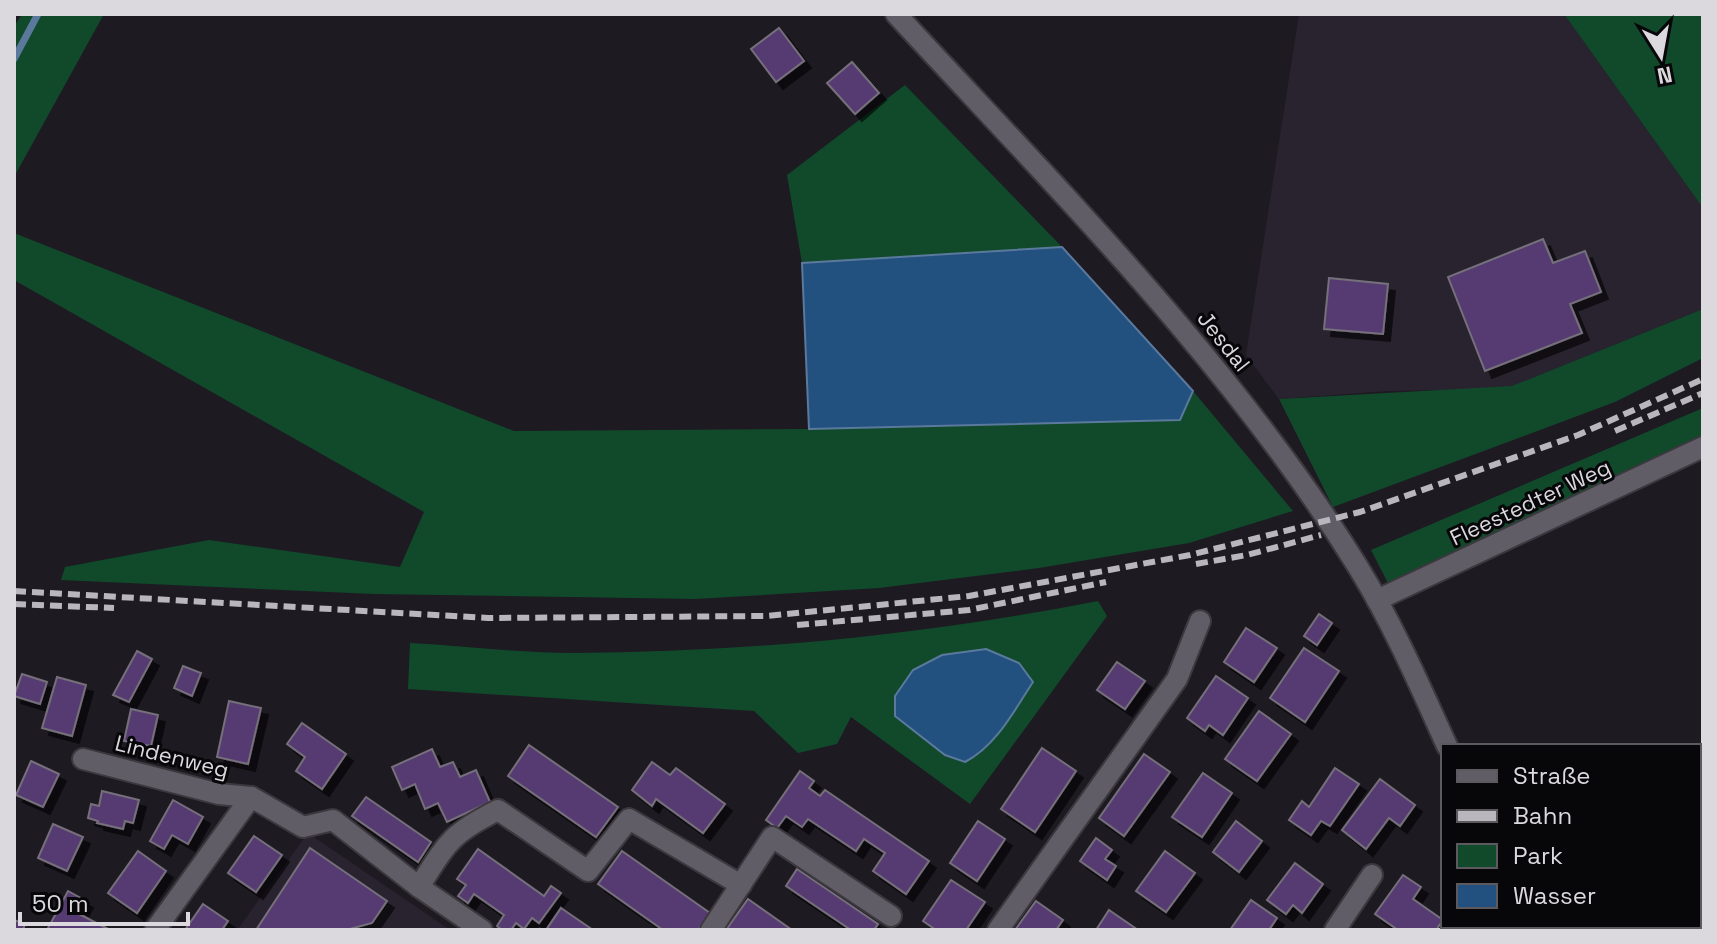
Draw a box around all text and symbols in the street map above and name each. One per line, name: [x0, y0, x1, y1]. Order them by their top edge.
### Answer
north arrow: [1621, 16, 1701, 96]
text: N: [1655, 60, 1675, 91]
street label: Jesdal: [1192, 305, 1256, 377]
street label: Fleestedter Weg: [1445, 452, 1615, 552]
street label: Lindenweg: [112, 728, 232, 784]
legend: [1441, 744, 1701, 928]
text: Straße: [1513, 760, 1590, 791]
text: Bahn: [1513, 800, 1572, 831]
text: Park: [1513, 840, 1563, 871]
scale bar: [20, 876, 188, 926]
text: Wasser: [1513, 880, 1596, 911]
text: 50 m: [32, 888, 89, 919]

